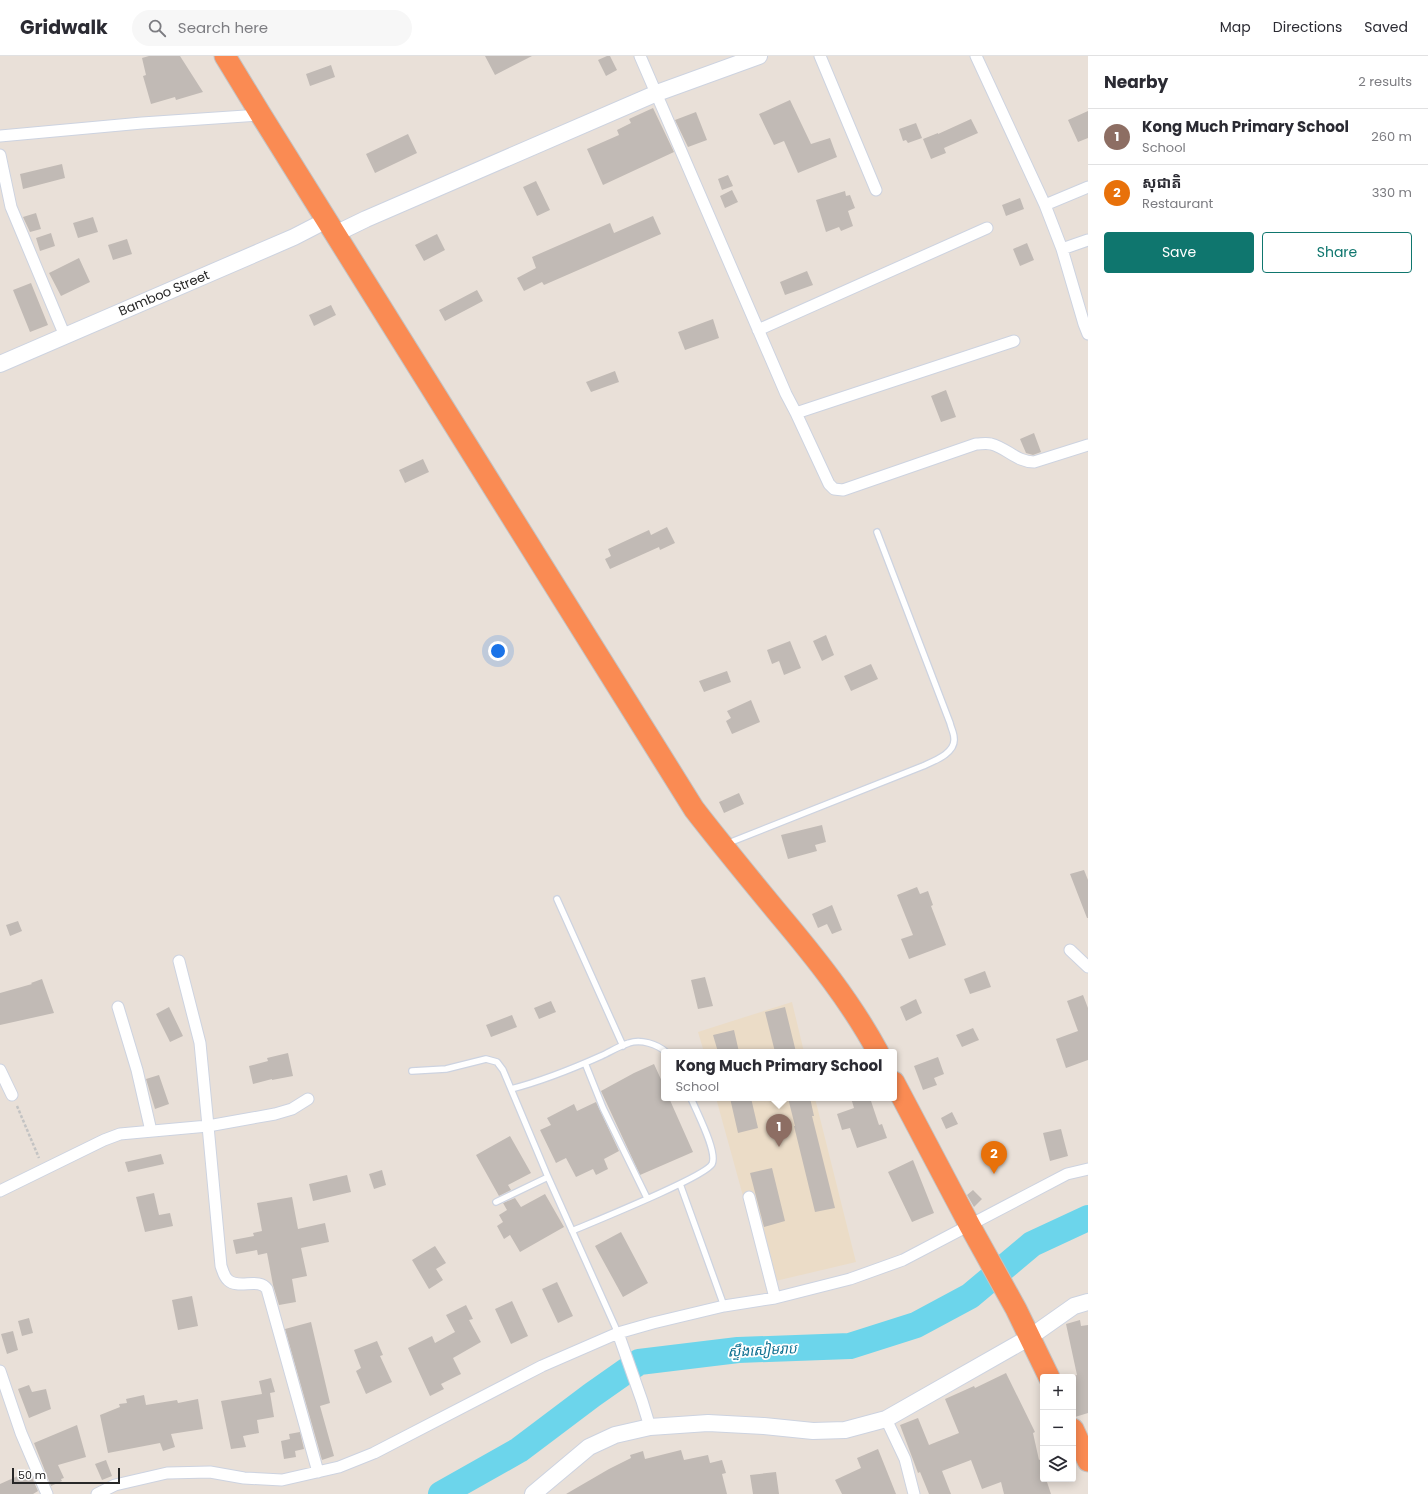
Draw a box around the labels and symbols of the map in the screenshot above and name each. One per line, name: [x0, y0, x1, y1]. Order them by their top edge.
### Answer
street label: Bamboo Street: [116, 265, 213, 321]
your location: [488, 641, 508, 661]
pin: 1: [766, 1114, 792, 1147]
pin: 2: [981, 1141, 1007, 1174]
water label: ស្ទឹងសៀមរាប: [727, 1338, 798, 1362]
scale bar: [12, 1466, 120, 1485]

